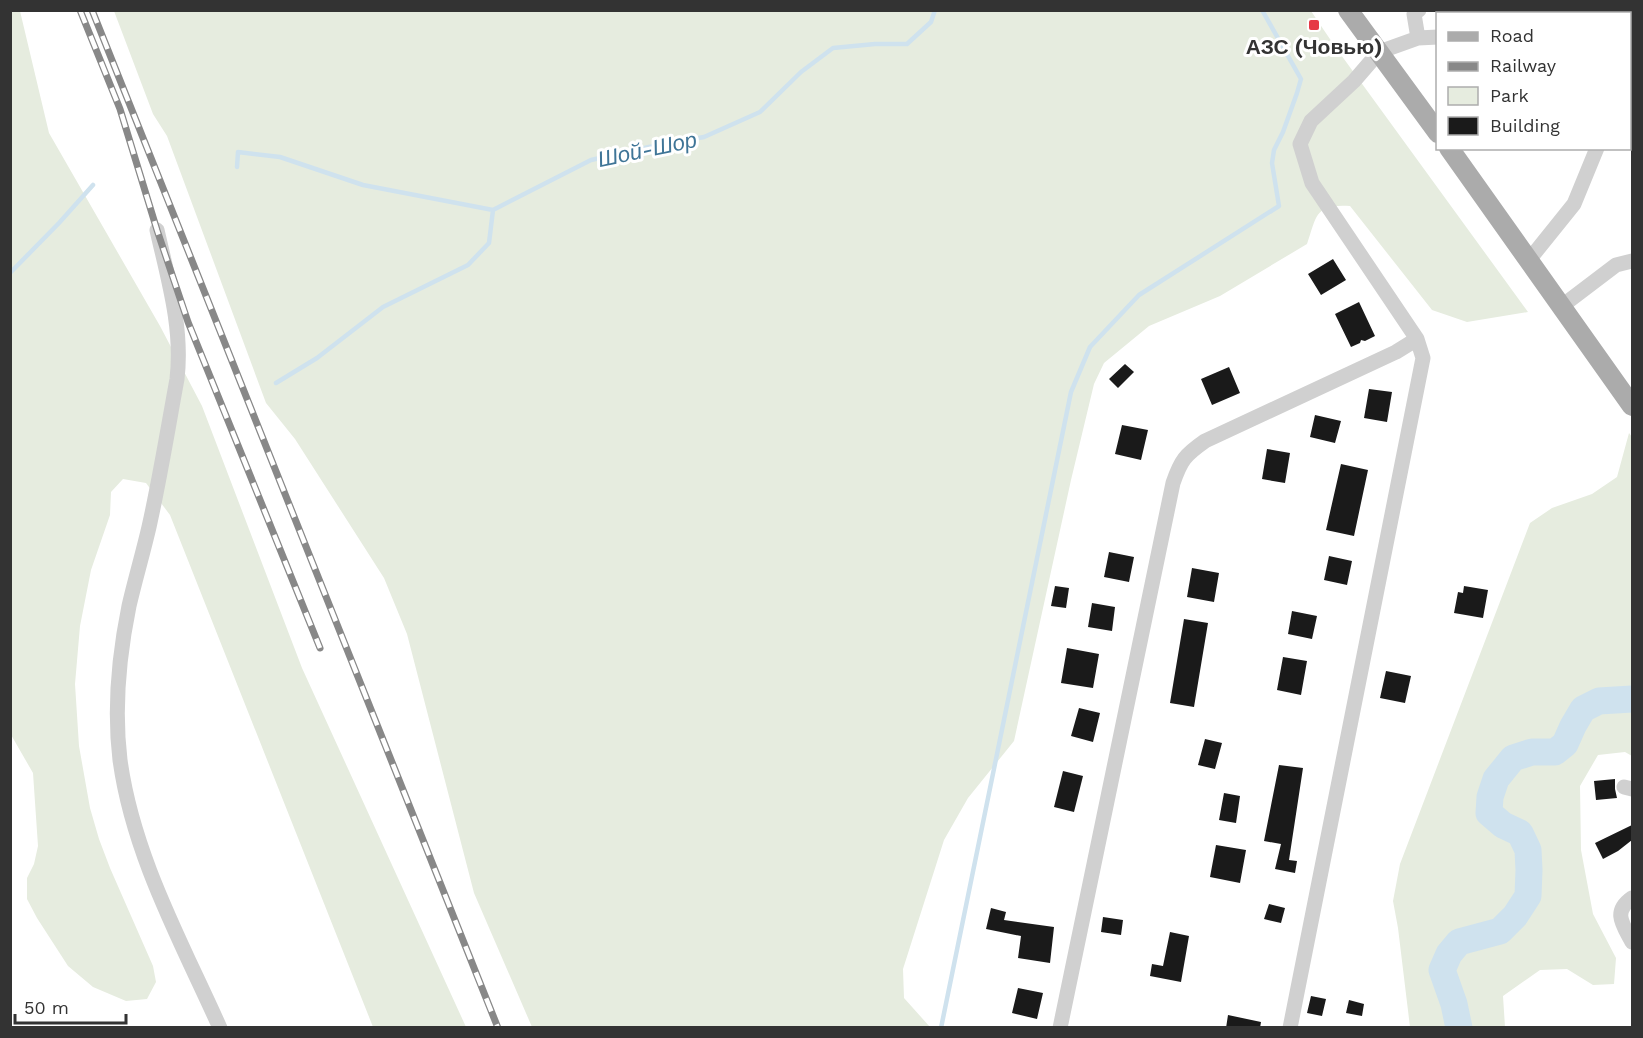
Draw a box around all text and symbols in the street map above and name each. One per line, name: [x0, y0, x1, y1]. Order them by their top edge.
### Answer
legend: [1436, 12, 1631, 150]
marker: АЗС (Човью): [1307, 18, 1321, 32]
text: Road: [1490, 25, 1534, 46]
place label: АЗС (Човью): [1246, 34, 1382, 59]
text: Railway: [1490, 55, 1557, 76]
text: Park: [1490, 85, 1529, 106]
text: Building: [1490, 115, 1560, 136]
water label: Шой-Шор: [595, 127, 699, 172]
scale bar: [15, 987, 126, 1025]
text: 50 m: [24, 997, 69, 1018]

